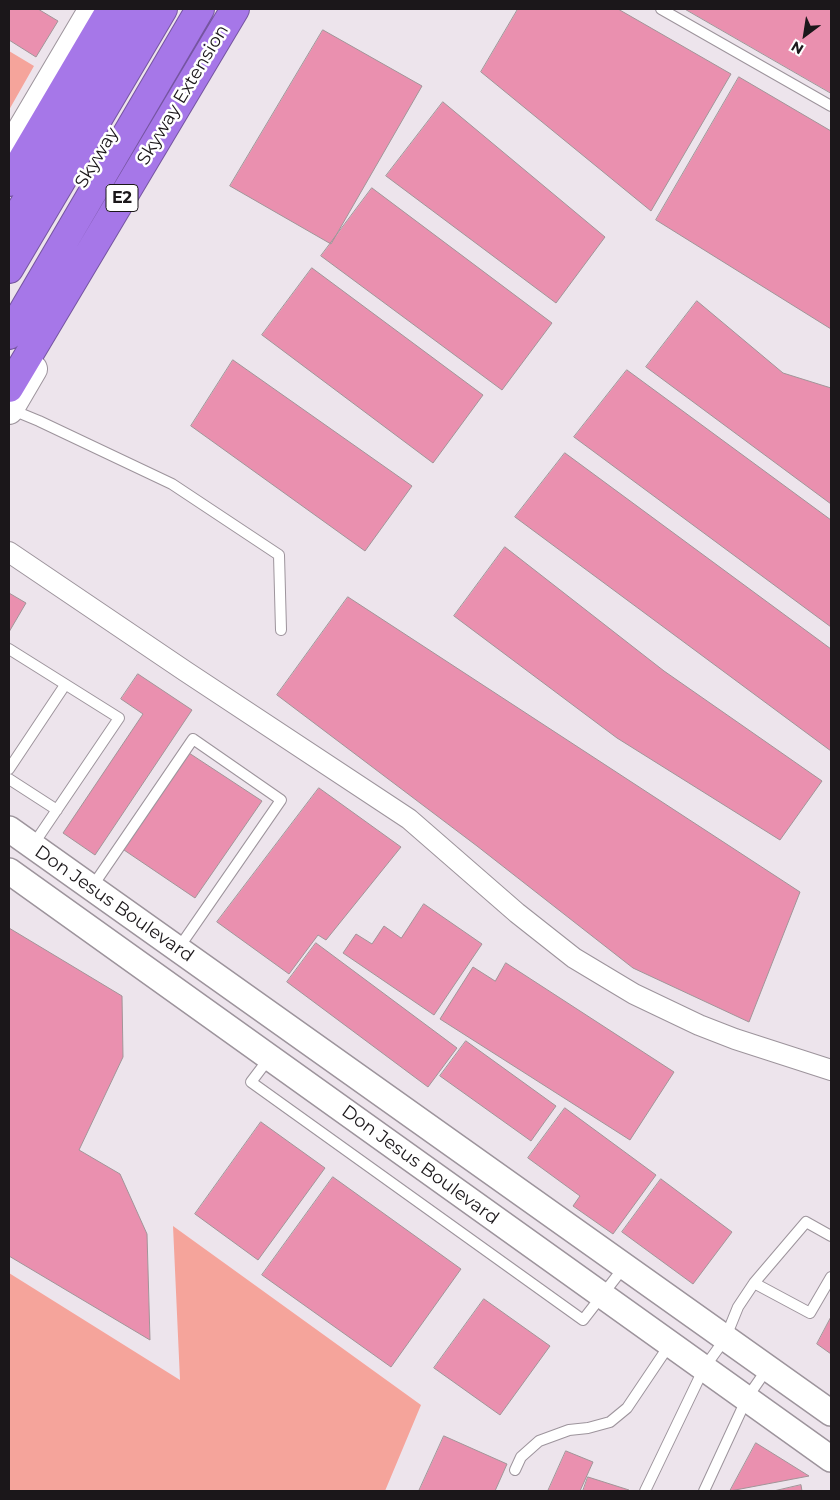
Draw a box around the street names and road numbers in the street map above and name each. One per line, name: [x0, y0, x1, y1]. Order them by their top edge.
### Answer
street label: Skyway Extension: [133, 21, 233, 169]
street label: Skyway: [71, 124, 123, 192]
road number: E2: [106, 184, 138, 212]
street label: Don Jesus Boulevard: [30, 841, 198, 967]
street label: Don Jesus Boulevard: [337, 1101, 503, 1229]

